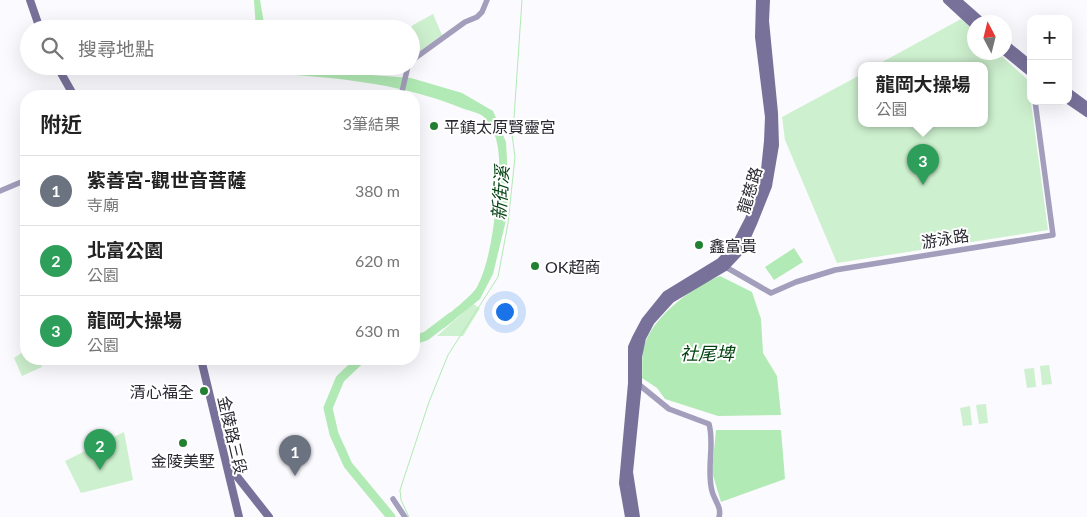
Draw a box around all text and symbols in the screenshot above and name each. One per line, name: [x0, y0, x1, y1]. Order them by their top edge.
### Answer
north arrow: [967, 15, 1012, 60]
map controls: [1027, 15, 1072, 105]
button: +: [1027, 15, 1072, 60]
search box: [20, 20, 420, 75]
icon: search: [38, 34, 66, 62]
text: 搜尋地點: [78, 37, 154, 60]
button: −: [1027, 60, 1072, 105]
popup: [858, 62, 988, 127]
text: 龍岡大操場: [875, 72, 971, 95]
text: 公園: [875, 99, 908, 118]
text: 附近: [40, 111, 82, 136]
text: 3筆結果: [343, 114, 400, 133]
place label: 平鎮太原賢靈宮: [444, 117, 556, 136]
marker: 平鎮太原賢靈宮: [428, 120, 440, 132]
pin: 3: [907, 144, 939, 185]
water label: 新街溪: [487, 162, 513, 221]
street label: 龍慈路: [733, 164, 765, 216]
text: 紫善宮-觀世音菩薩: [87, 168, 246, 191]
text: 1: [51, 181, 61, 200]
text: 380 m: [355, 181, 400, 200]
text: 寺廟: [87, 195, 119, 214]
street label: 游泳路: [920, 225, 970, 251]
place label: 鑫富貴: [709, 236, 757, 255]
text: 北富公園: [87, 238, 163, 261]
marker: 鑫富貴: [693, 239, 705, 251]
text: 2: [51, 251, 61, 270]
text: 620 m: [355, 251, 400, 270]
place label: OK超商: [545, 257, 600, 276]
marker: OK超商: [529, 260, 541, 272]
text: 公園: [87, 265, 119, 284]
your location: [492, 299, 518, 325]
text: 龍岡大操場: [87, 308, 182, 331]
text: 3: [51, 321, 61, 340]
text: 630 m: [355, 321, 400, 340]
text: 公園: [87, 335, 119, 354]
water label: 社尾埤: [680, 342, 736, 364]
place label: 清心福全: [130, 382, 194, 401]
marker: 清心福全: [198, 385, 210, 397]
street label: 金陵路三段: [215, 394, 251, 476]
pin: 2: [84, 429, 116, 470]
pin: 1: [279, 435, 311, 476]
marker: 金陵美墅: [177, 437, 189, 449]
place label: 金陵美墅: [151, 451, 215, 470]

